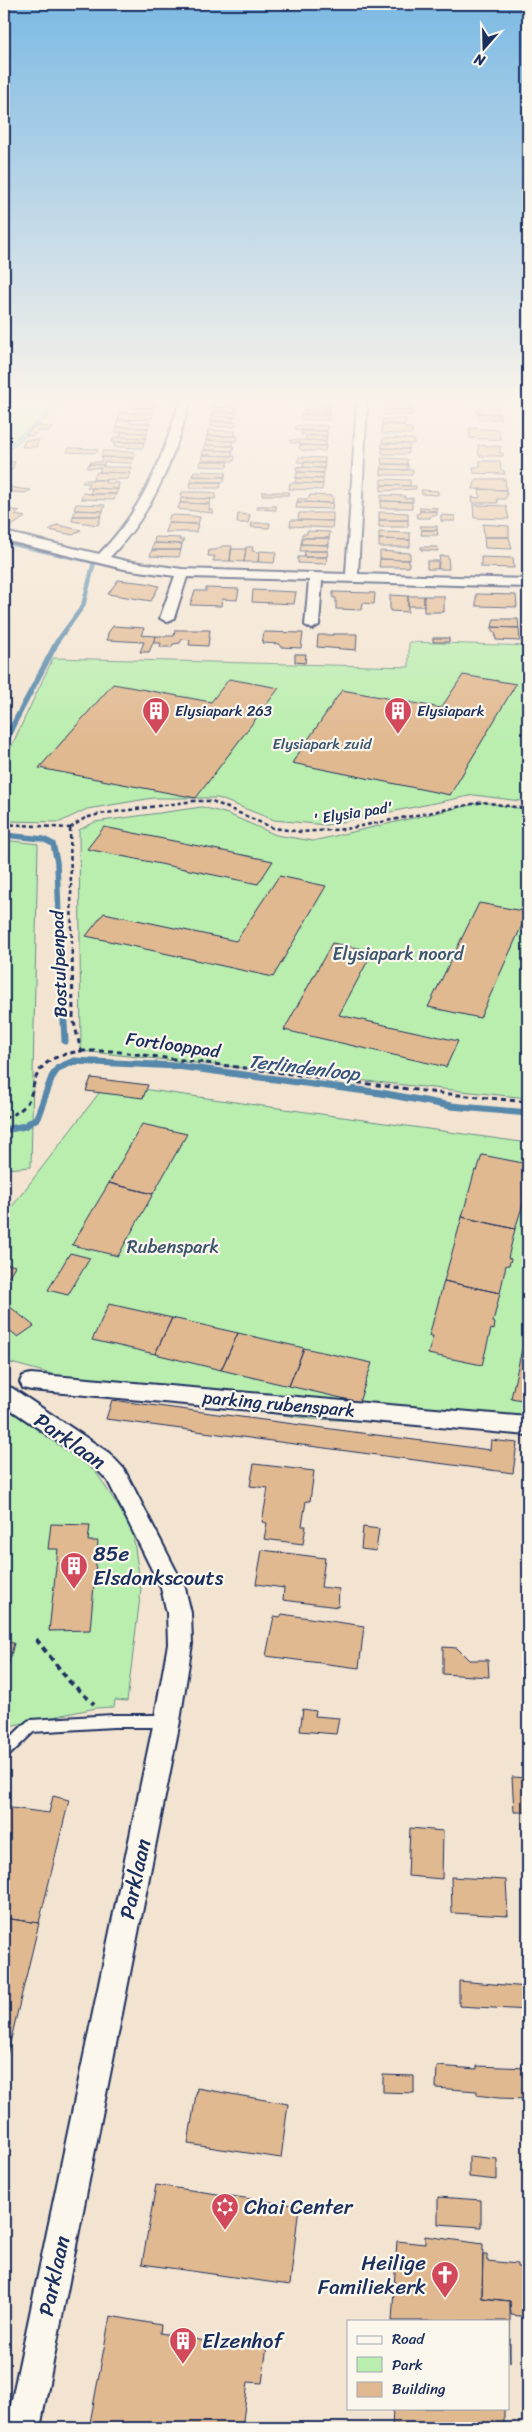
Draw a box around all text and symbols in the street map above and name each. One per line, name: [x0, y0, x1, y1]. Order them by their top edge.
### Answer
north arrow: [460, 22, 510, 72]
text: N: [471, 46, 489, 73]
building icon: Elysiapark 263: [141, 696, 171, 735]
building icon: Elysiapark: [383, 696, 413, 735]
place label: Elysiapark 263: [175, 698, 272, 724]
place label: Elysiapark: [417, 698, 485, 724]
park label: Elysiapark zuid: [273, 731, 373, 757]
street label: ' Elysia pad': [311, 794, 395, 832]
street label: Bostulpenpad: [41, 908, 77, 1018]
park label: Elysiapark noord: [333, 938, 465, 970]
street label: Fortlooppad: [124, 1023, 224, 1068]
water label: Terlindenloop: [247, 1044, 363, 1091]
park label: Rubenspark: [127, 1231, 219, 1263]
street label: parking rubenspark: [201, 1381, 356, 1427]
street label: Parklaan: [26, 1402, 114, 1480]
place label: 85e Elsdonkscouts: [93, 1535, 224, 1597]
building icon: 85e Elsdonkscouts: [59, 1551, 89, 1590]
street label: Parklaan: [108, 1835, 162, 1923]
place label: Chai Center: [244, 2188, 354, 2226]
synagogue icon: Chai Center: [210, 2192, 240, 2231]
street label: Parklaan: [27, 2232, 81, 2320]
place label: Heilige Familiekerk: [318, 2244, 426, 2306]
church icon: Heilige Familiekerk: [430, 2260, 460, 2299]
legend: [347, 2320, 510, 2410]
place label: Elzenhof: [202, 2322, 285, 2360]
building icon: Elzenhof: [168, 2326, 198, 2365]
text: Road: [392, 2326, 425, 2352]
text: Park: [392, 2352, 423, 2378]
text: Building: [392, 2376, 446, 2402]

